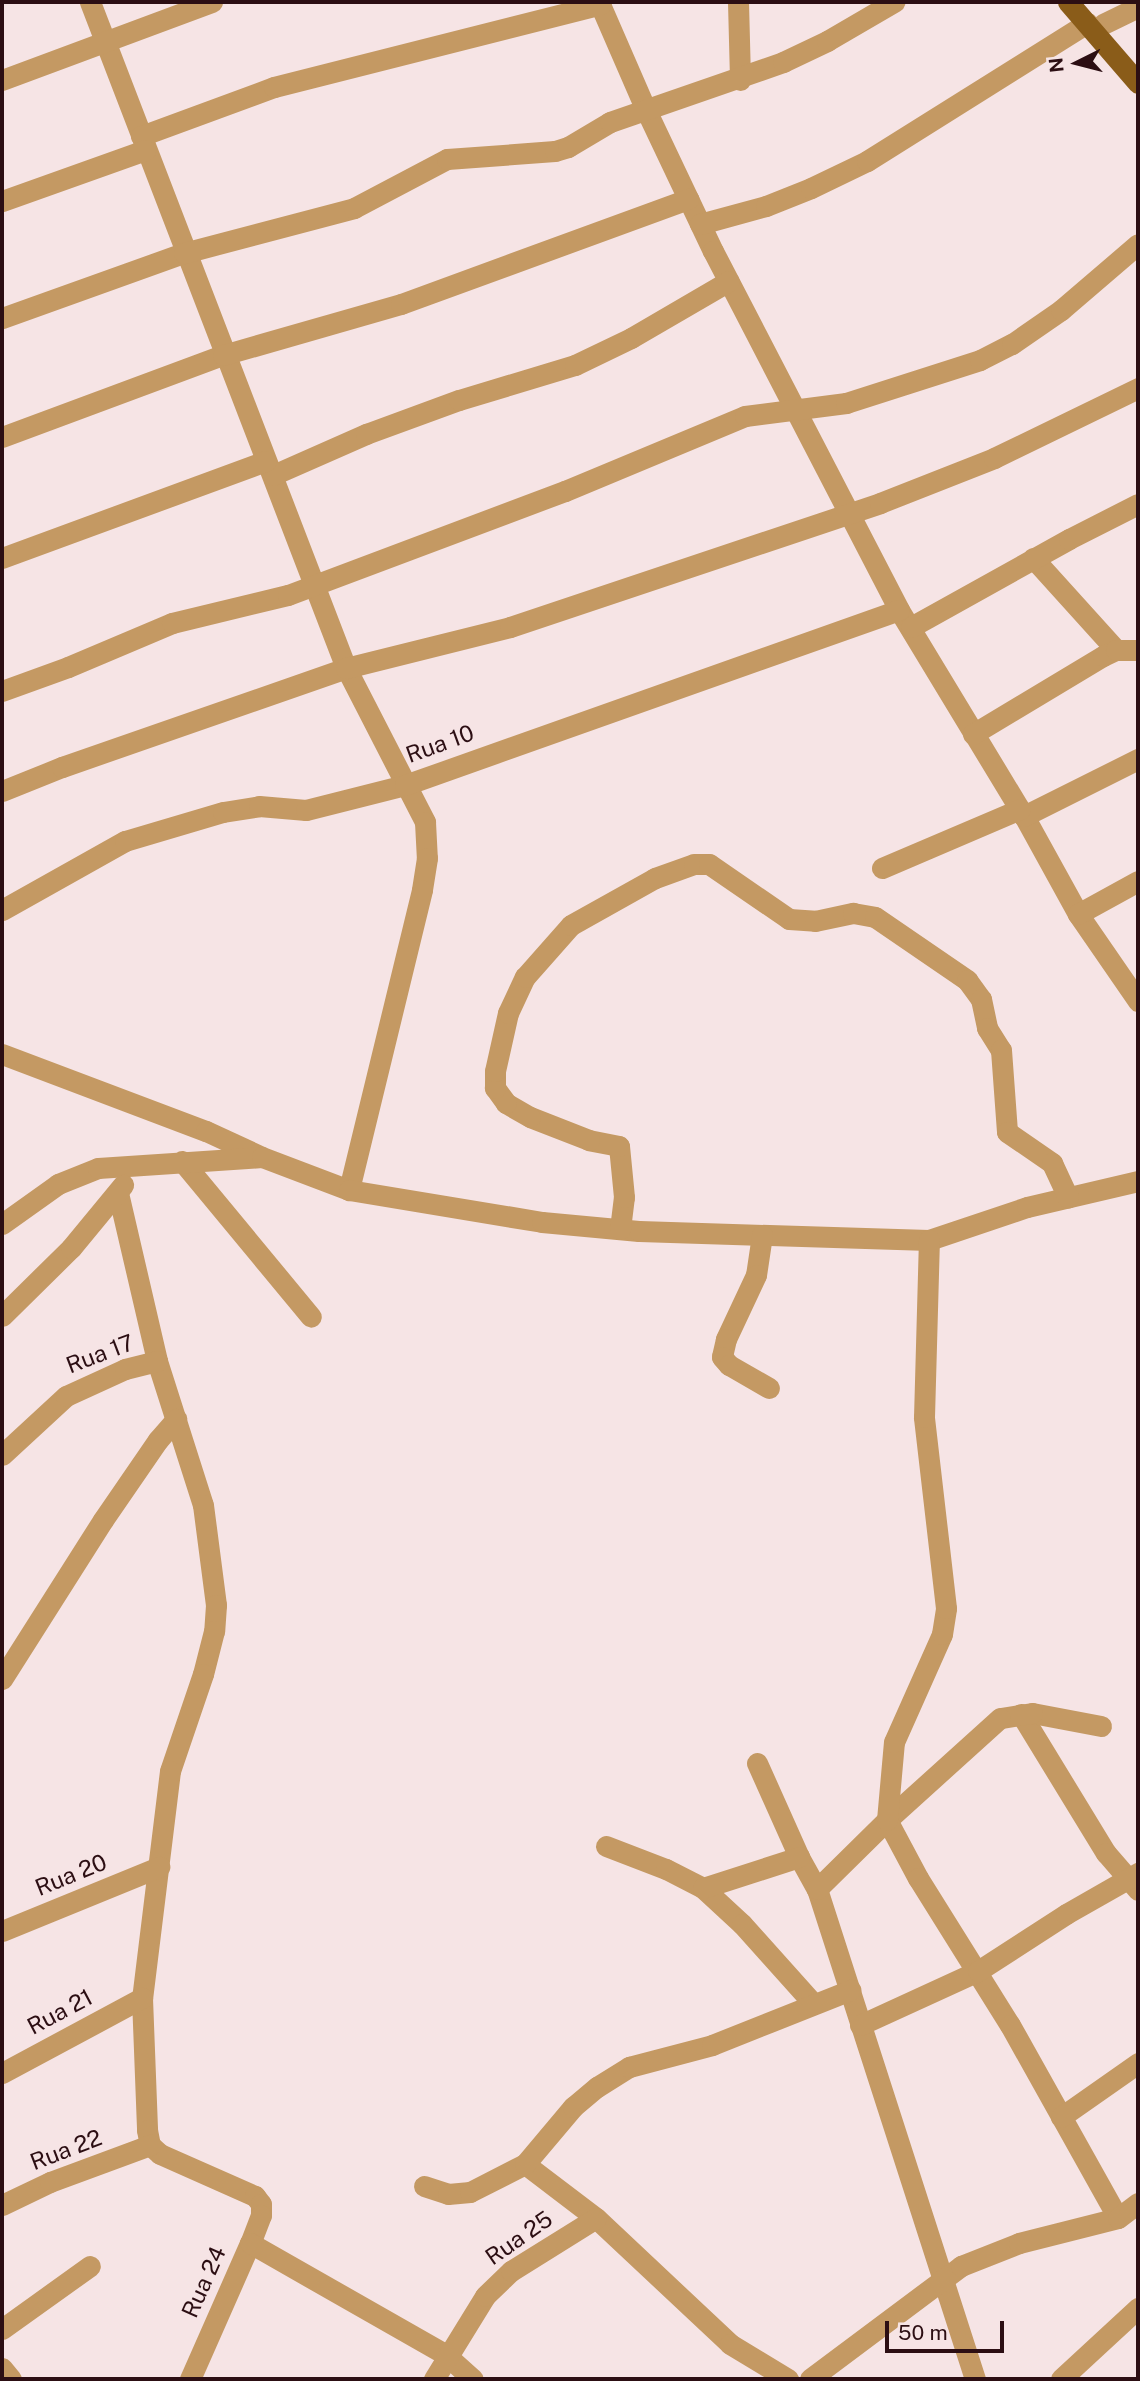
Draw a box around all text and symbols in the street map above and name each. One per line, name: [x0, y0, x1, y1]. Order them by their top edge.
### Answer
north arrow: [1042, 28, 1112, 98]
text: N: [1044, 57, 1068, 74]
street label: Rua 10: [402, 719, 478, 769]
street label: Rua 17: [62, 1329, 138, 1379]
street label: Rua 20: [31, 1848, 111, 1902]
street label: Rua 21: [23, 1983, 97, 2041]
street label: Rua 22: [26, 2124, 106, 2176]
street label: Rua 25: [480, 2205, 558, 2271]
street label: Rua 24: [176, 2242, 232, 2322]
scale bar: [888, 2308, 1007, 2352]
text: 50 m: [898, 2320, 948, 2345]

